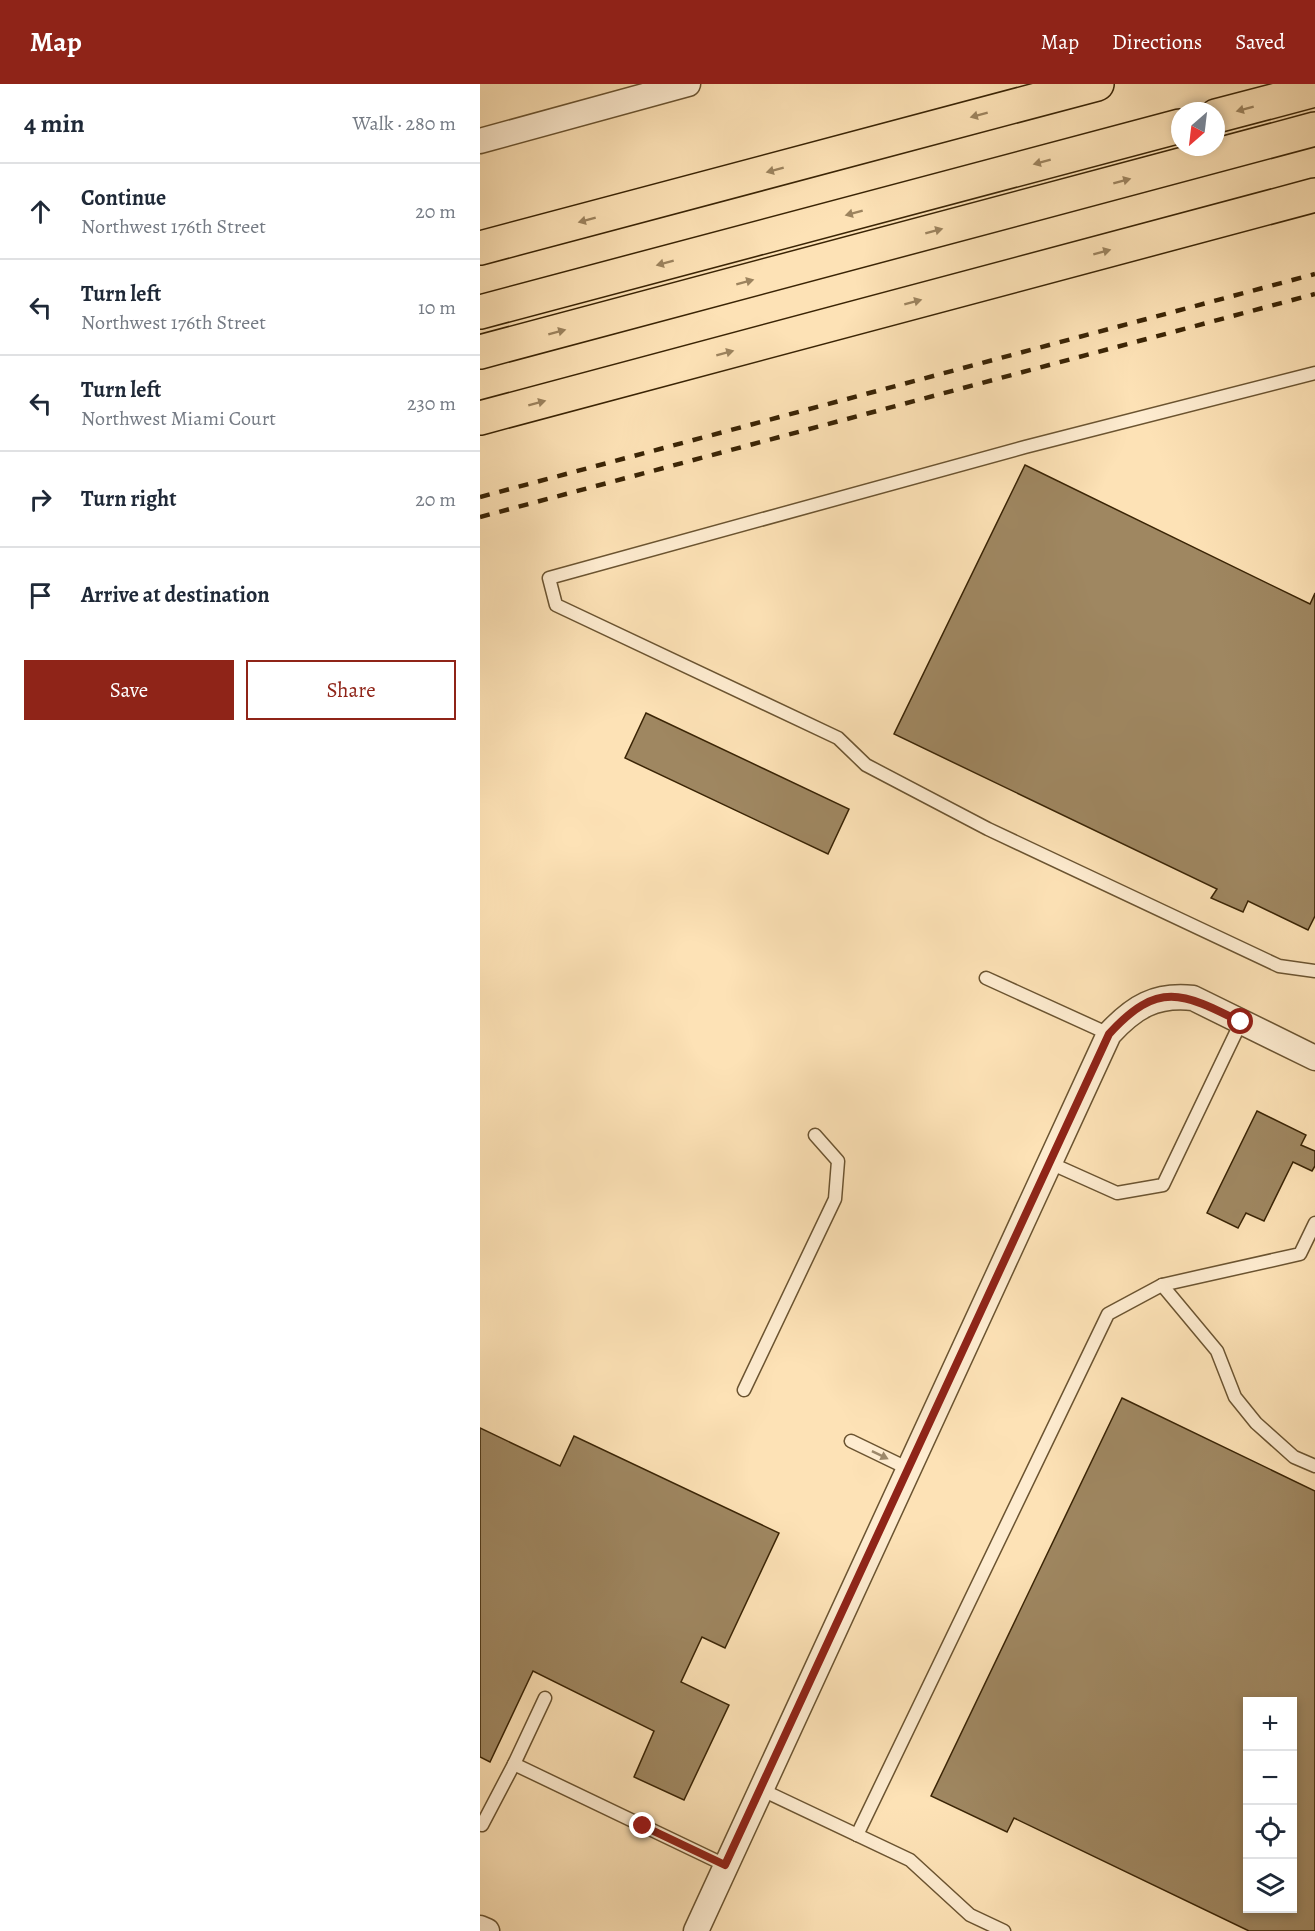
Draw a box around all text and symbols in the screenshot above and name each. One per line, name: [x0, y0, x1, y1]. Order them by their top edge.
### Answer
text: Map: [30, 23, 82, 61]
text: Map: [1041, 28, 1079, 56]
text: Directions: [1112, 28, 1202, 56]
text: Saved: [1235, 28, 1285, 56]
north arrow: [1171, 102, 1225, 156]
one-way arrow: [1236, 104, 1254, 114]
text: 4 min: [24, 106, 85, 141]
text: Walk · 280 m: [352, 110, 456, 137]
one-way arrow: [970, 111, 989, 121]
one-way arrow: [1033, 158, 1051, 168]
one-way arrow: [766, 166, 784, 175]
one-way arrow: [1113, 176, 1131, 185]
text: Continue: [81, 183, 166, 213]
icon: ahead: [24, 195, 57, 228]
text: 20 m: [415, 198, 456, 225]
one-way arrow: [845, 208, 863, 218]
text: Northwest 176th Street: [81, 213, 266, 240]
one-way arrow: [578, 216, 596, 225]
one-way arrow: [925, 226, 943, 235]
one-way arrow: [1093, 247, 1111, 256]
one-way arrow: [656, 259, 674, 268]
one-way arrow: [736, 276, 755, 286]
text: Turn left: [81, 279, 161, 309]
icon: left: [24, 291, 57, 324]
text: 10 m: [418, 294, 456, 321]
one-way arrow: [904, 297, 922, 307]
text: Northwest 176th Street: [81, 309, 266, 336]
one-way arrow: [548, 326, 566, 336]
one-way arrow: [716, 347, 734, 357]
text: Turn left: [81, 375, 161, 405]
icon: left: [24, 387, 57, 420]
text: 230 m: [407, 390, 456, 417]
one-way arrow: [528, 398, 546, 407]
text: Northwest Miami Court: [81, 405, 276, 432]
icon: right: [24, 483, 57, 516]
text: Turn right: [81, 484, 177, 514]
text: 20 m: [415, 486, 456, 513]
icon: arrive: [24, 579, 57, 612]
text: Arrive at destination: [81, 580, 270, 610]
button: Save: [24, 660, 234, 720]
button: Share: [246, 660, 456, 720]
route start: [1227, 1008, 1253, 1034]
one-way arrow: [871, 1451, 888, 1460]
map controls: [1243, 1697, 1297, 1913]
button: +: [1243, 1697, 1297, 1751]
button: −: [1243, 1751, 1297, 1805]
button: locate: [1243, 1805, 1297, 1859]
route end: [629, 1812, 655, 1838]
button: layers: [1243, 1859, 1297, 1913]

